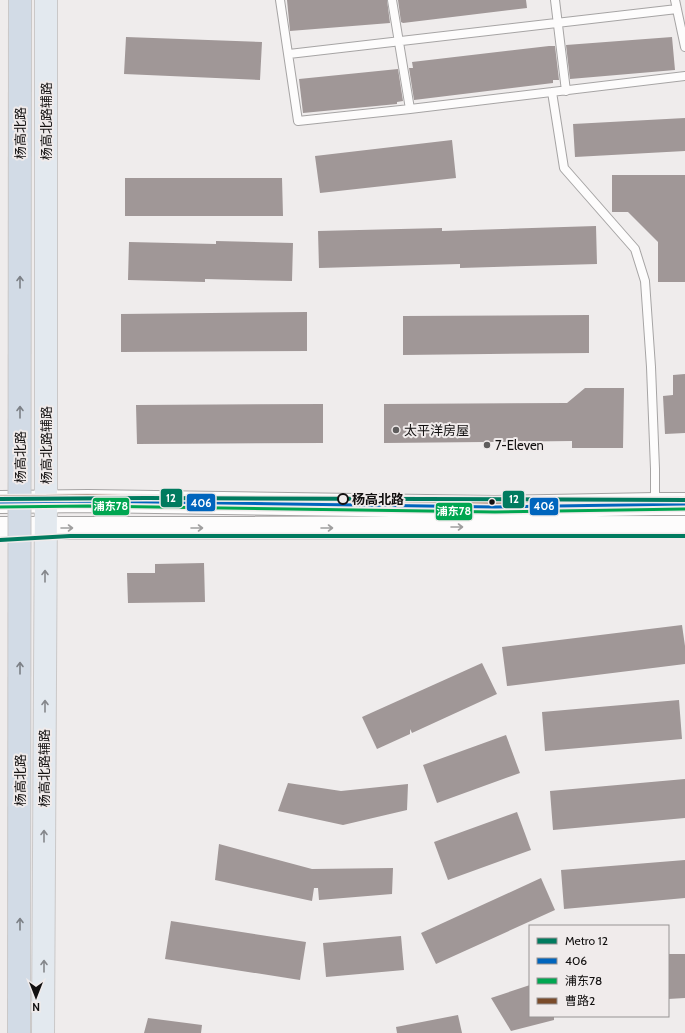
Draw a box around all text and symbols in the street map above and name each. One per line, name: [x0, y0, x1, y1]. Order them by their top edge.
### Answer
street label: 杨高北路辅路: [38, 82, 54, 160]
street label: 杨高北路: [12, 107, 28, 159]
one-way arrow: [16, 276, 24, 289]
one-way arrow: [16, 406, 24, 419]
street label: 杨高北路辅路: [38, 406, 54, 484]
place label: 太平洋房屋: [404, 422, 469, 438]
marker: 太平洋房屋: [391, 425, 401, 435]
street label: 杨高北路: [12, 431, 28, 483]
place label: 7-Eleven: [495, 437, 544, 453]
marker: 7-Eleven: [482, 440, 492, 450]
line badge: 12: [160, 488, 183, 508]
line badge: 12: [502, 490, 525, 509]
text: 12: [166, 491, 176, 505]
place label: 杨高北路: [352, 491, 404, 507]
text: 12: [509, 492, 519, 506]
line badge: 406: [186, 493, 216, 512]
marker: 杨高北路: [337, 493, 349, 505]
text: 406: [191, 496, 211, 510]
line badge: 浦东78: [92, 497, 130, 516]
unlabelled marker: [487, 497, 497, 507]
line badge: 406: [529, 497, 559, 516]
text: 浦东78: [94, 499, 128, 513]
text: 406: [534, 499, 554, 513]
line badge: 浦东78: [435, 502, 473, 521]
text: 浦东78: [437, 504, 471, 518]
one-way arrow: [450, 523, 463, 531]
one-way arrow: [60, 524, 73, 532]
one-way arrow: [190, 524, 203, 532]
one-way arrow: [320, 524, 333, 532]
one-way arrow: [41, 570, 49, 583]
one-way arrow: [16, 662, 24, 675]
one-way arrow: [41, 700, 49, 713]
street label: 杨高北路辅路: [36, 729, 52, 807]
street label: 杨高北路: [12, 754, 28, 806]
one-way arrow: [40, 830, 48, 843]
one-way arrow: [16, 918, 24, 931]
legend: [529, 925, 669, 1017]
text: Metro 12: [565, 933, 608, 948]
text: 406: [565, 953, 587, 968]
one-way arrow: [40, 960, 48, 973]
text: 浦东78: [565, 973, 602, 988]
north arrow: [16, 977, 56, 1017]
text: 曹路2: [565, 993, 595, 1008]
text: N: [32, 1000, 40, 1014]

